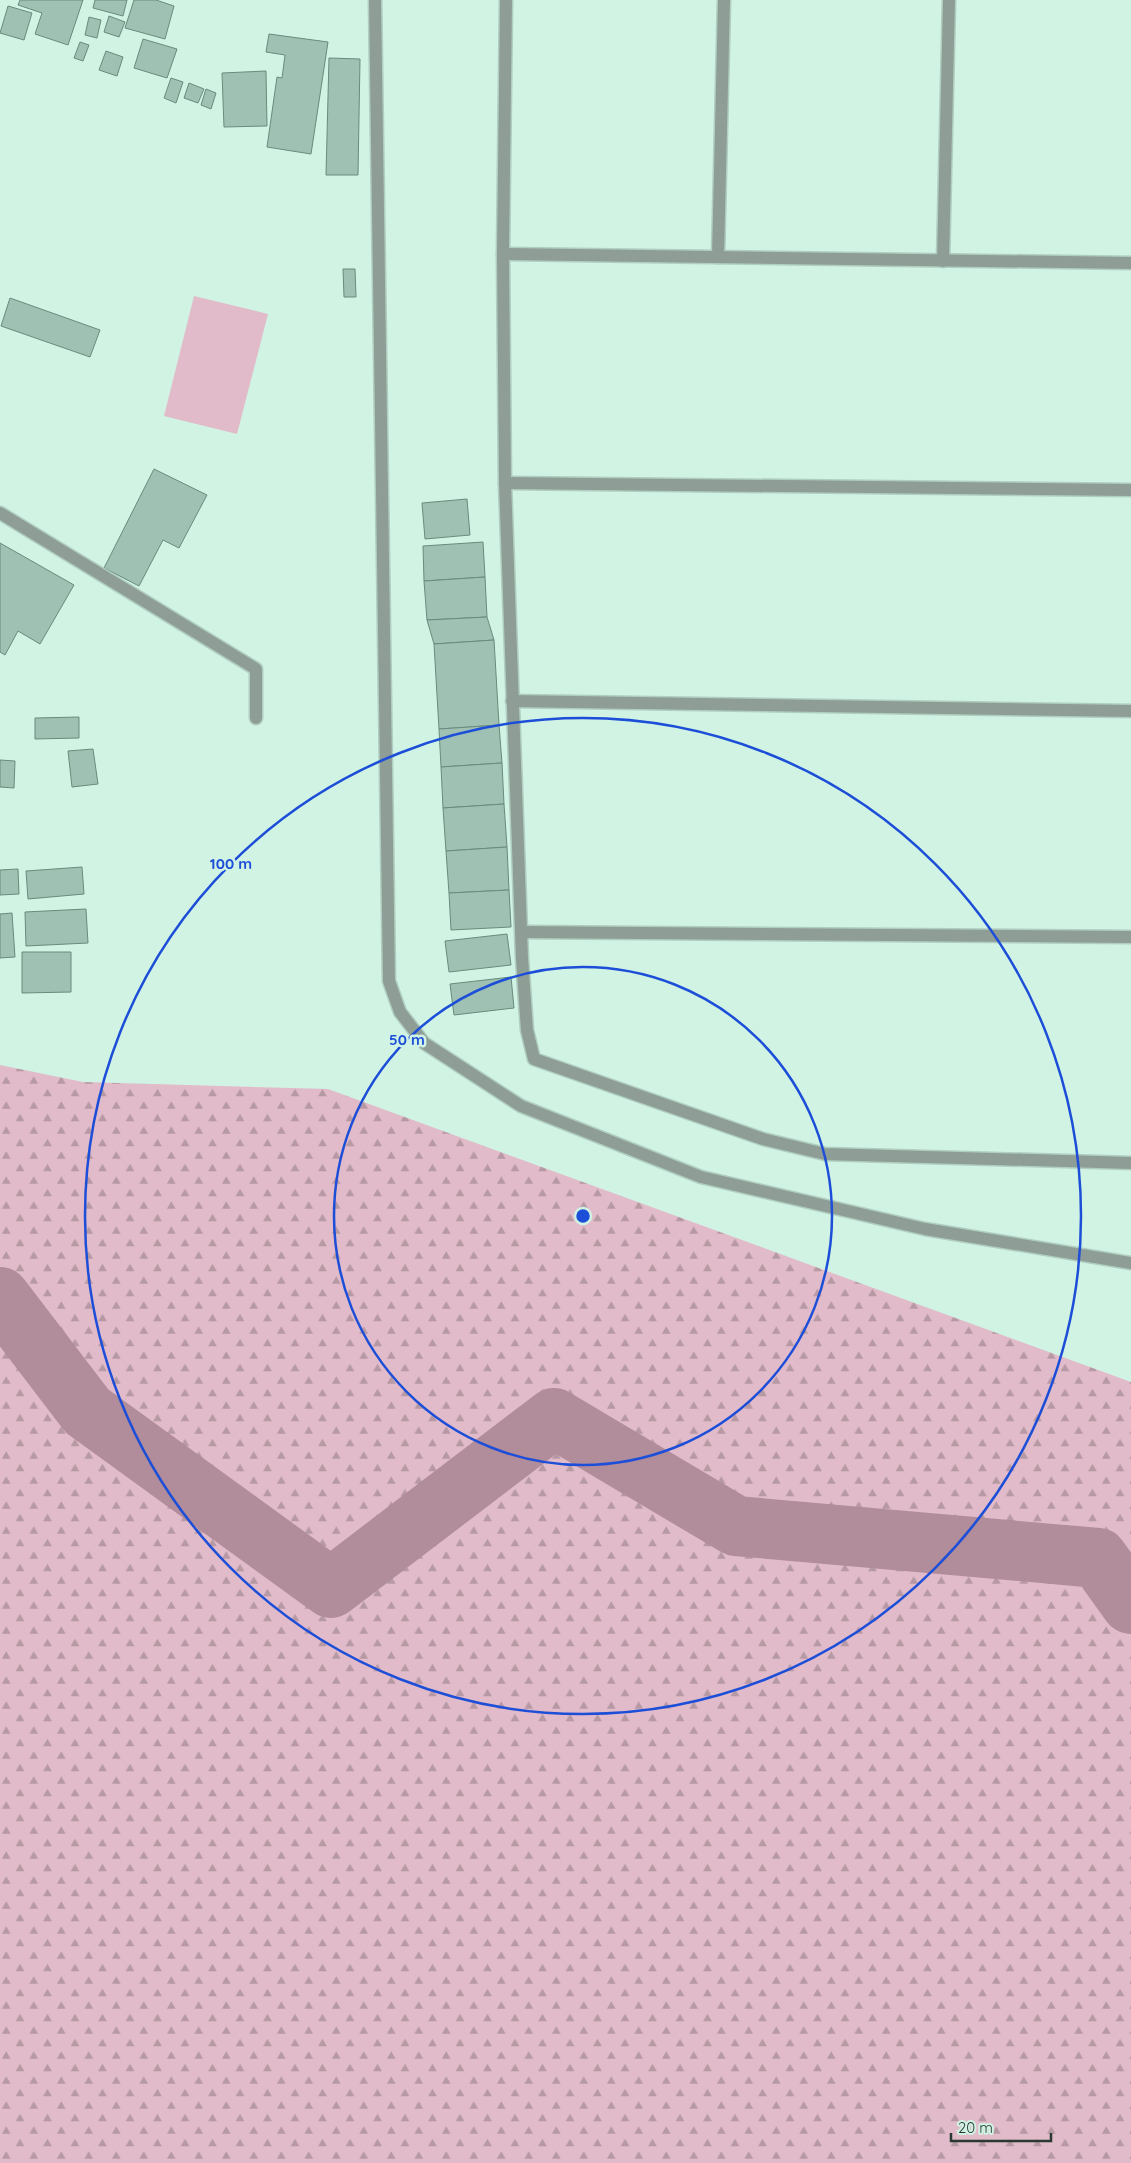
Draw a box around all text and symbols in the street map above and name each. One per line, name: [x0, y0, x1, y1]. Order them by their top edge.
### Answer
text: 100 m: [210, 854, 252, 873]
text: 50 m: [389, 1030, 425, 1049]
centre of rings: [574, 1207, 592, 1225]
scale bar: [951, 2110, 1051, 2142]
text: 20 m: [958, 2118, 993, 2137]

